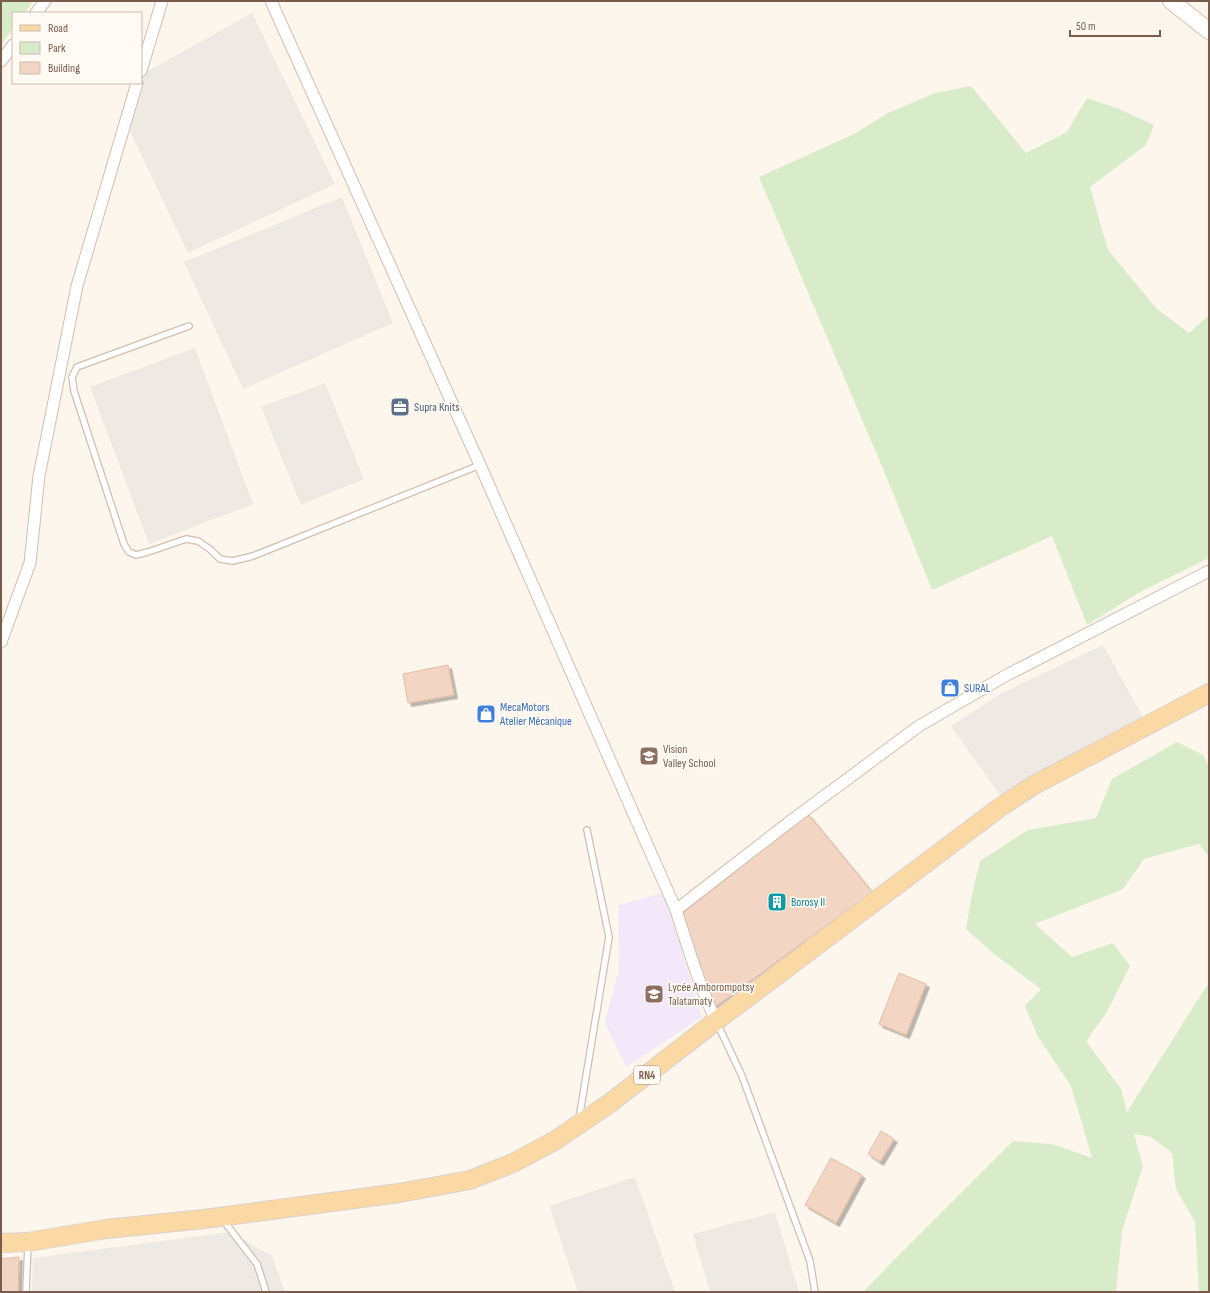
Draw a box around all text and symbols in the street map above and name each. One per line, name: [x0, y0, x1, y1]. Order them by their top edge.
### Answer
legend: [12, 12, 142, 84]
scale bar: [1070, 12, 1160, 38]
text: 50 m: [1076, 19, 1096, 34]
text: Road: [48, 21, 68, 36]
text: Park: [48, 41, 66, 56]
text: Building: [48, 61, 80, 76]
office icon: Supra Knits: [389, 396, 411, 418]
place label: Supra Knits: [414, 400, 460, 415]
shop icon: SURAL: [939, 677, 961, 699]
place label: SURAL: [964, 681, 991, 696]
place label: MecaMotors Atelier Mécanique: [499, 700, 572, 729]
shop icon: MecaMotors Atelier Mécanique: [475, 703, 497, 725]
place label: Vision Valley School: [663, 742, 716, 771]
school or university icon: Vision Valley School: [638, 745, 660, 767]
building icon: Borosy II: [766, 891, 788, 913]
place label: Borosy II: [791, 895, 825, 910]
place label: Lycée Amborompotsy Talatamaty: [668, 980, 755, 1009]
school or university icon: Lycée Amborompotsy Talatamaty: [643, 983, 665, 1005]
road number: RN4: [634, 1066, 660, 1084]

